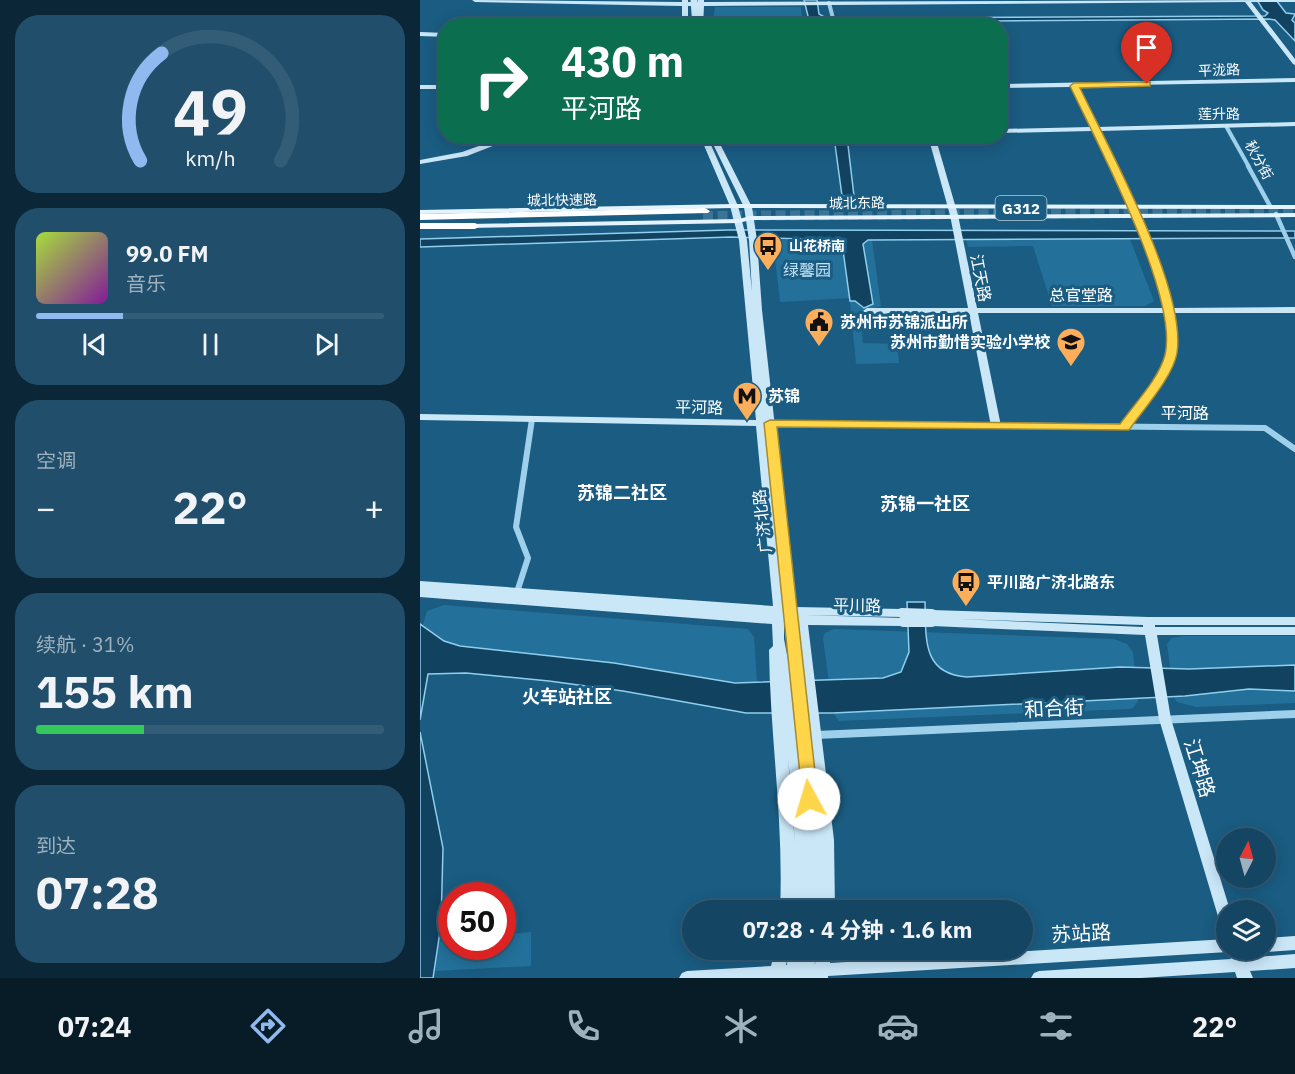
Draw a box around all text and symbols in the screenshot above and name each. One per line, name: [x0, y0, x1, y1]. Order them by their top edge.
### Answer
pin: [1121, 22, 1172, 84]
icon: arrive: [1130, 31, 1163, 64]
text: 430 m: [561, 34, 684, 89]
icon: right: [462, 42, 540, 120]
street label: 平泷路: [1198, 60, 1240, 80]
text: 49: [173, 71, 247, 152]
text: 平河路: [561, 90, 642, 125]
street label: 莲升路: [1198, 105, 1240, 123]
street label: 秋分街: [1241, 137, 1277, 183]
text: km/h: [185, 144, 235, 172]
street label: 城北快速路: [527, 190, 597, 210]
street label: 城北东路: [829, 194, 885, 212]
road number: G312: [996, 196, 1046, 220]
bus stop icon: 山花桥南: [752, 230, 784, 272]
place label: 山花桥南: [789, 237, 845, 255]
text: 99.0 FM: [126, 239, 209, 268]
street label: 江天路: [967, 253, 995, 303]
park label: 绿馨园: [783, 260, 831, 280]
text: 音乐: [126, 270, 166, 297]
street label: 总官堂路: [1049, 285, 1113, 305]
public building icon: 苏州市苏锦派出所: [803, 306, 835, 348]
place label: 苏州市苏锦派出所: [840, 312, 968, 332]
school or university icon: 苏州市勤惜实验小学校: [1055, 326, 1087, 368]
icon: previous: [78, 328, 111, 361]
icon: pause: [194, 328, 227, 361]
icon: next: [310, 328, 343, 361]
place label: 苏州市勤惜实验小学校: [890, 332, 1051, 352]
metro station icon: 苏锦: [731, 380, 763, 422]
place label: 苏锦: [768, 386, 800, 406]
street label: 平河路: [675, 397, 723, 417]
street label: 平河路: [1161, 403, 1209, 423]
text: 空调: [36, 447, 76, 474]
text: 22°: [172, 478, 248, 536]
district label: 苏锦二社区: [577, 481, 667, 504]
text: −: [36, 486, 56, 529]
text: +: [364, 486, 384, 529]
street label: 广济北路: [749, 488, 775, 554]
district label: 苏锦一社区: [880, 492, 970, 515]
bus stop icon: 平川路广济北路东: [950, 566, 982, 608]
place label: 平川路广济北路东: [987, 572, 1115, 592]
street label: 平川路: [833, 595, 881, 615]
text: 续航 · 31%: [36, 631, 135, 658]
text: 155 km: [36, 662, 194, 720]
district label: 火车站社区: [522, 685, 612, 708]
street label: 和合街: [1023, 693, 1085, 723]
street label: 江坤路: [1178, 735, 1222, 801]
position arrow: [777, 767, 841, 831]
north arrow: [1216, 828, 1276, 888]
map controls: [1216, 828, 1276, 960]
text: 到达: [36, 832, 76, 859]
text: 07:28: [36, 863, 159, 921]
speed limit sign: 50: [438, 882, 516, 960]
button: layers: [1216, 900, 1276, 960]
text: 07:28 · 4 分钟 · 1.6 km: [743, 915, 972, 944]
street label: 苏站路: [1050, 918, 1112, 948]
icon: directions: [247, 1005, 289, 1047]
icon: music: [405, 1005, 447, 1047]
icon: phone: [562, 1005, 604, 1047]
icon: climate: [720, 1005, 762, 1047]
icon: car: [877, 1005, 919, 1047]
icon: filters: [1035, 1005, 1077, 1047]
text: 07:24: [58, 1009, 131, 1044]
text: 22°: [1192, 1009, 1237, 1044]

